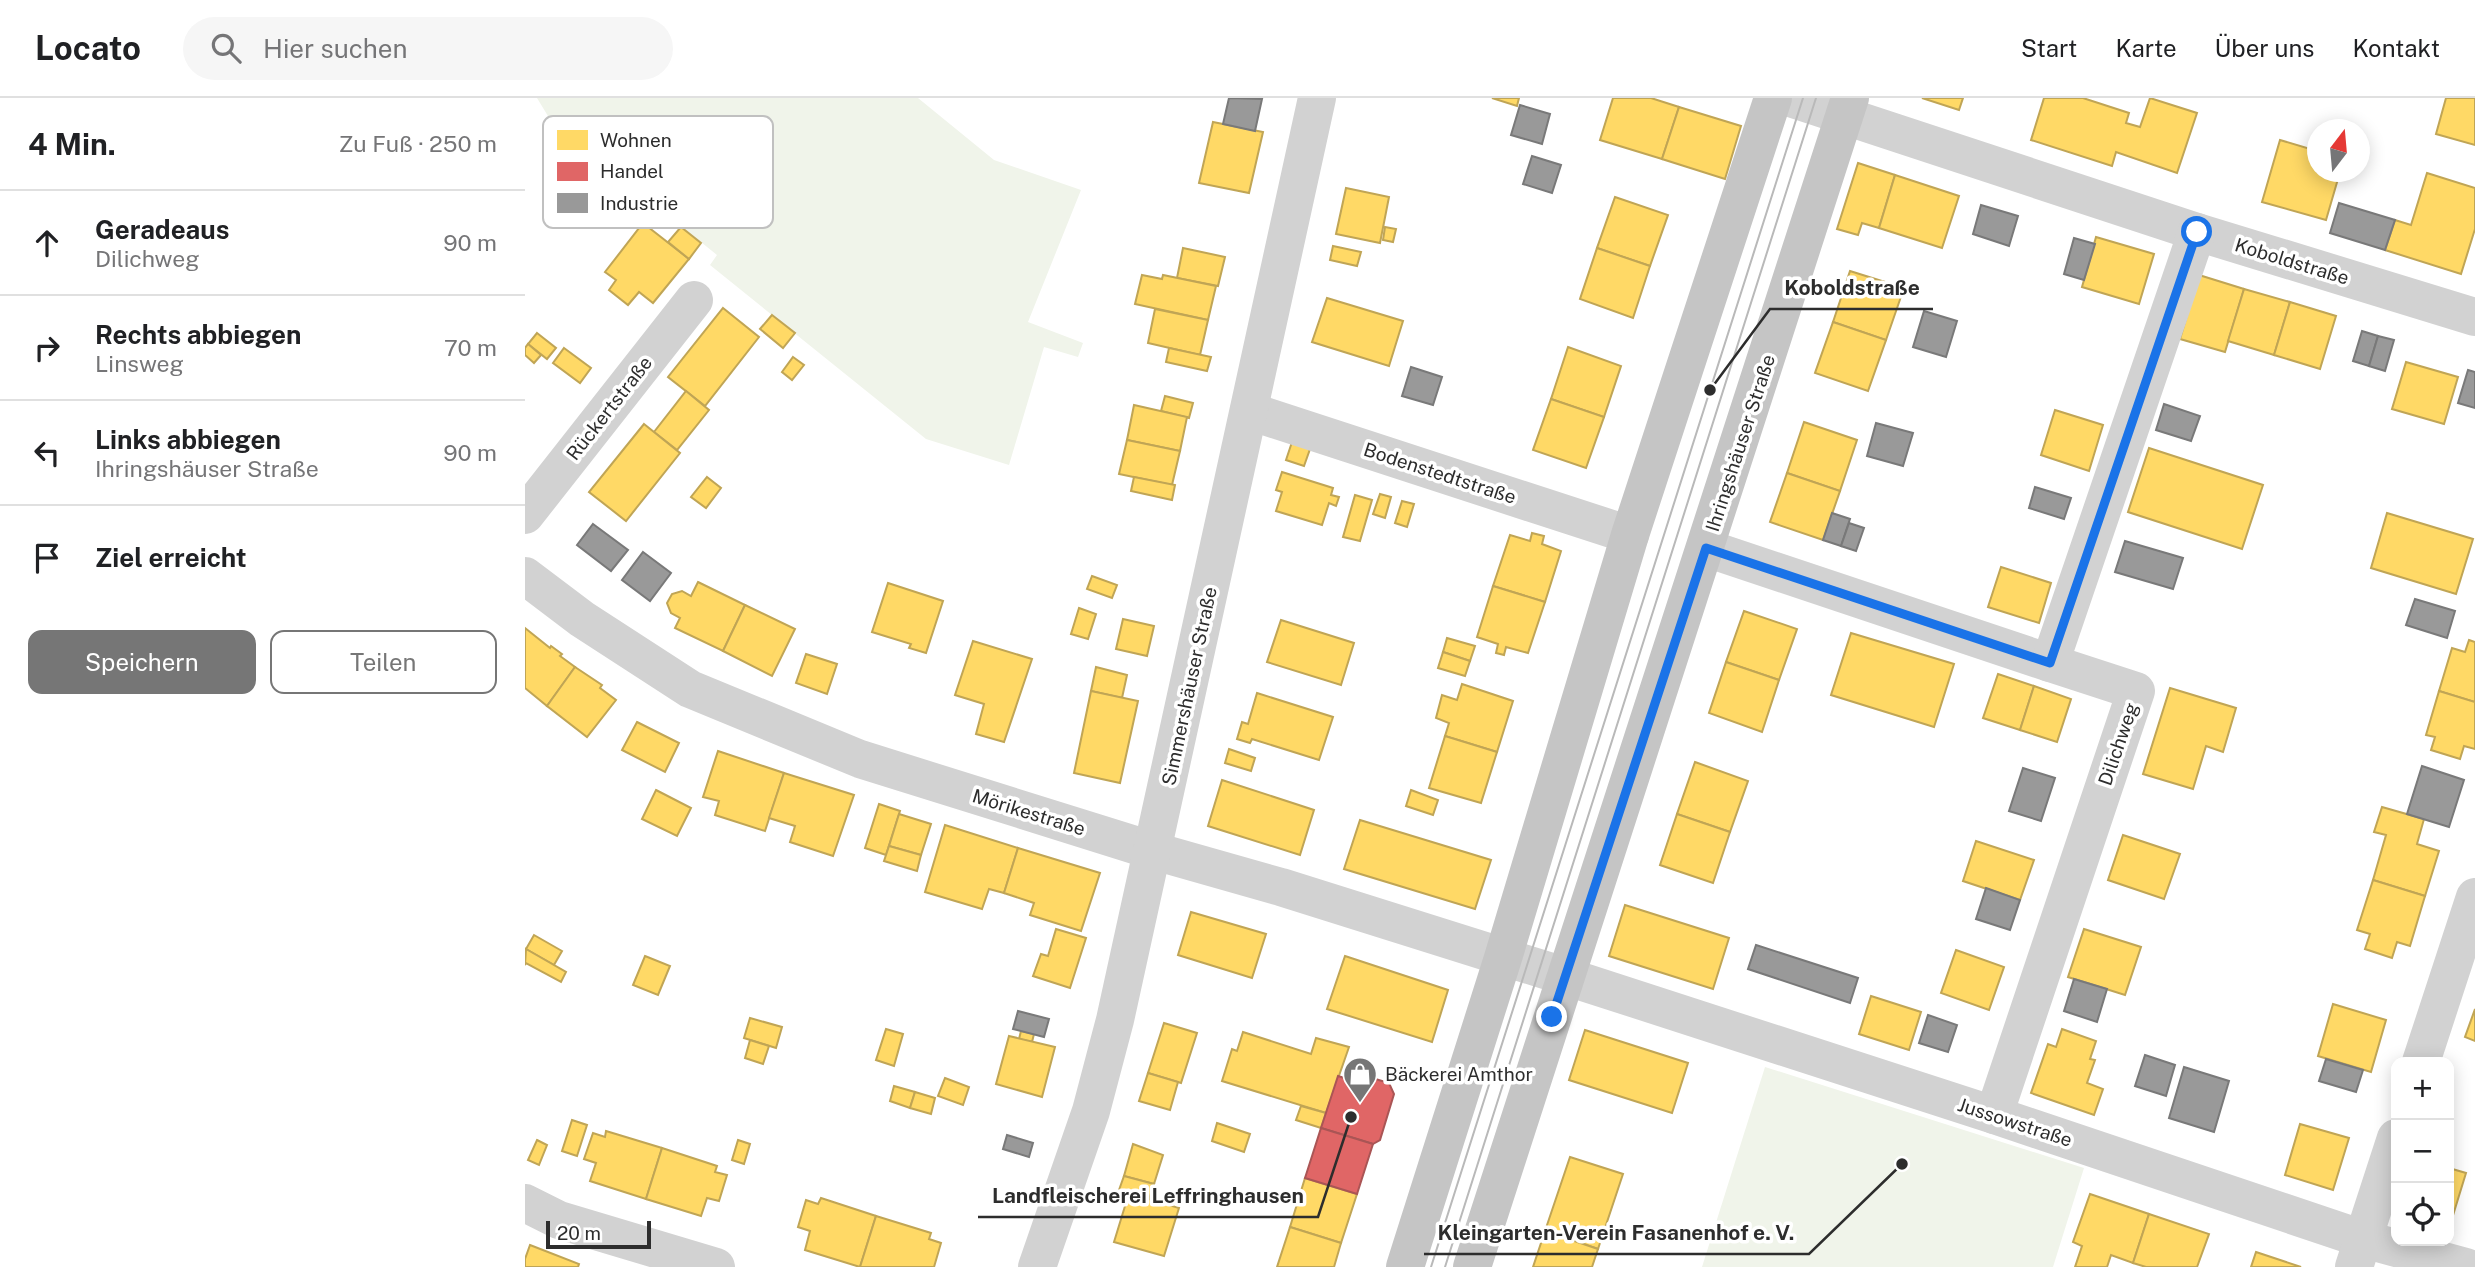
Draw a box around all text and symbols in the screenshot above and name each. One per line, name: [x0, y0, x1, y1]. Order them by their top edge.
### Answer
search box: [183, 17, 673, 80]
text: Locato: [35, 29, 141, 67]
icon: search: [207, 29, 245, 67]
text: Hier suchen: [263, 33, 407, 64]
text: Start: [2021, 34, 2077, 62]
text: Karte: [2115, 34, 2177, 62]
text: Über uns: [2215, 34, 2314, 62]
text: Kontakt: [2352, 34, 2440, 62]
legend: [543, 116, 773, 228]
north arrow: [2307, 119, 2370, 182]
text: 4 Min.: [28, 126, 116, 162]
text: Wohnen: [600, 129, 672, 151]
text: Zu Fuß · 250 m: [339, 130, 497, 157]
text: Handel: [600, 160, 664, 182]
text: Industrie: [600, 192, 678, 214]
text: Geradeaus: [95, 214, 230, 245]
route start: [2181, 216, 2212, 247]
icon: ahead: [28, 224, 66, 262]
text: 90 m: [443, 229, 497, 256]
street label: Koboldstraße: [2232, 233, 2352, 289]
text: Dilichweg: [95, 245, 200, 272]
callout: Koboldstraße: [1770, 267, 1933, 309]
text: Koboldstraße: [1784, 275, 1920, 300]
text: Rechts abbiegen: [95, 319, 301, 350]
icon: right: [28, 329, 66, 367]
text: 70 m: [444, 334, 497, 361]
text: Linsweg: [95, 350, 184, 377]
street label: Rückertstraße: [562, 352, 656, 464]
street label: Ihringshäuser Straße: [1701, 352, 1779, 534]
text: Links abbiegen: [95, 424, 281, 455]
icon: left: [28, 434, 66, 472]
street label: Bodenstedtstraße: [1361, 438, 1519, 508]
text: 90 m: [443, 439, 497, 466]
text: Ihringshäuser Straße: [95, 455, 319, 482]
icon: arrive: [28, 539, 66, 577]
text: Ziel erreicht: [95, 542, 247, 573]
street label: Simmershäuser Straße: [1157, 585, 1221, 787]
button: Speichern: [28, 630, 256, 694]
button: Teilen: [270, 630, 497, 694]
street label: Dilichweg: [2094, 699, 2143, 788]
street label: Mörikestraße: [970, 784, 1088, 840]
route end: [1536, 1001, 1567, 1032]
shop icon: Bäckerei Amthor: [1341, 1055, 1379, 1104]
map controls: [2391, 1057, 2454, 1246]
button: +: [2391, 1057, 2454, 1120]
place label: Bäckerei Amthor: [1385, 1063, 1533, 1085]
street label: Jussowstraße: [1955, 1093, 2075, 1151]
button: −: [2391, 1120, 2454, 1183]
callout: Landfleischerei Leffringhausen: [978, 1175, 1318, 1217]
text: Landfleischerei Leffringhausen: [992, 1183, 1304, 1208]
button: locate: [2391, 1183, 2454, 1246]
callout: Kleingarten-Verein Fasanenhof e. V.: [1424, 1212, 1809, 1254]
scale bar: [546, 1218, 651, 1250]
text: Kleingarten-Verein Fasanenhof e. V.: [1437, 1220, 1795, 1245]
text: 20 m: [557, 1222, 601, 1244]

